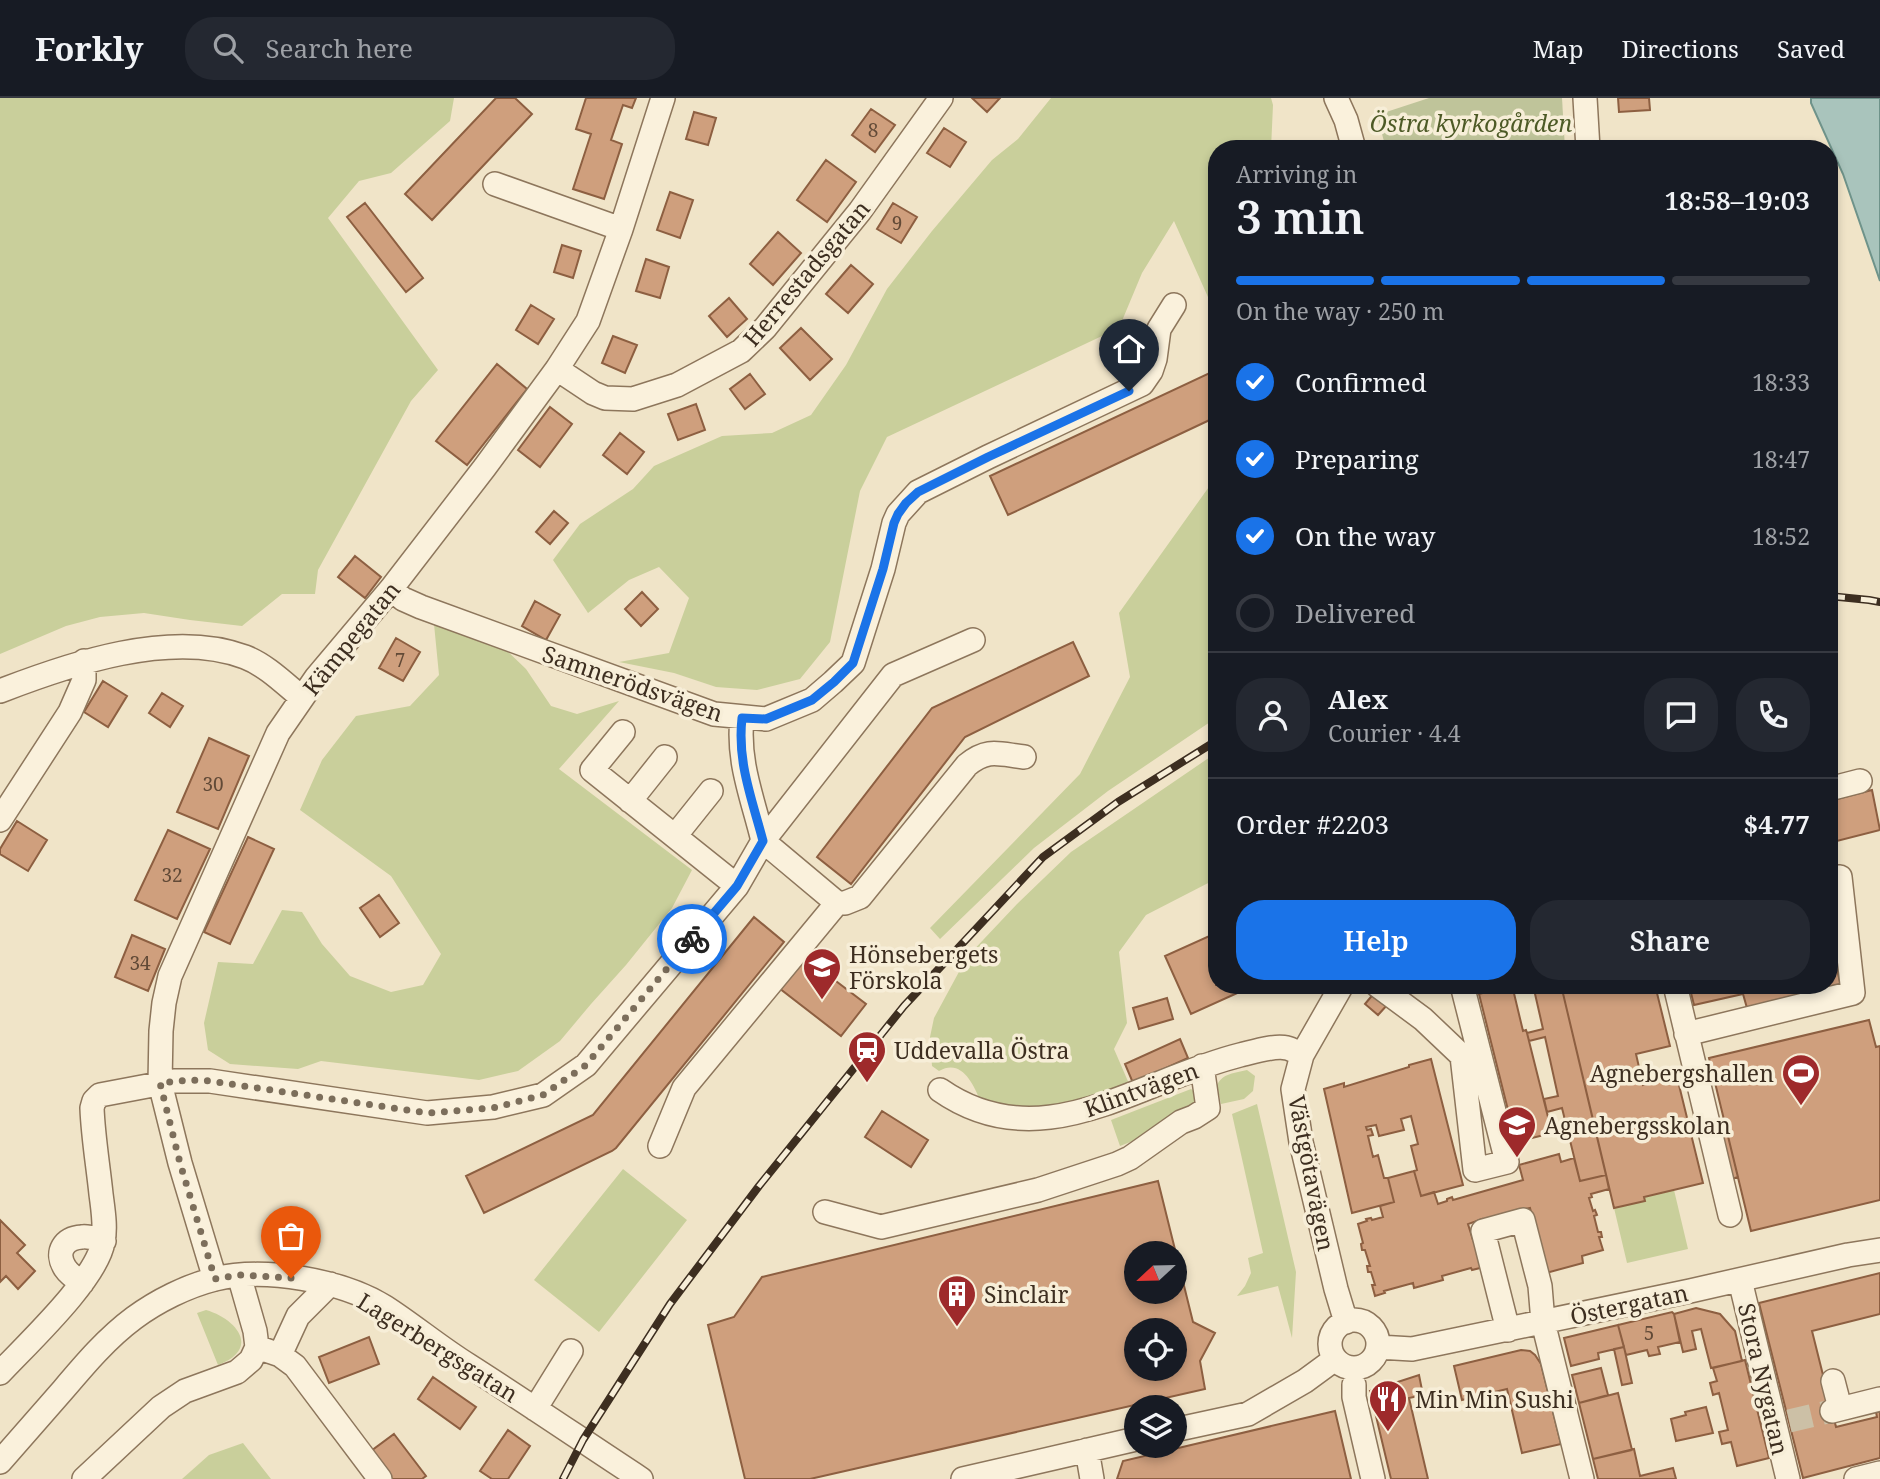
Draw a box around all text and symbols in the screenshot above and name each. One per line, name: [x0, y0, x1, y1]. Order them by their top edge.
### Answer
search box: [185, 17, 675, 80]
text: Forkly: [35, 26, 143, 71]
icon: search: [209, 29, 247, 67]
text: Search here: [265, 30, 413, 66]
text: Map: [1533, 32, 1584, 65]
text: Directions: [1622, 32, 1739, 65]
text: Saved: [1777, 32, 1845, 65]
park label: Östra kyrkogården: [1370, 107, 1572, 139]
house number: 8: [868, 117, 878, 143]
text: Arriving in: [1236, 158, 1357, 190]
text: 18:58–19:03: [1664, 182, 1810, 218]
text: 3 min: [1236, 185, 1364, 247]
street label: Herrestadsgatan: [735, 193, 877, 353]
house number: 9: [892, 210, 902, 236]
text: On the way · 250 m: [1236, 295, 1444, 327]
pin: [1099, 319, 1159, 391]
icon: home: [1110, 330, 1148, 368]
icon: check: [1236, 363, 1274, 401]
text: Confirmed: [1295, 364, 1427, 400]
text: 18:33: [1752, 366, 1810, 398]
icon: check: [1236, 440, 1274, 478]
text: Preparing: [1295, 441, 1419, 477]
text: 18:47: [1752, 443, 1810, 475]
icon: check: [1236, 517, 1274, 555]
text: On the way: [1295, 518, 1435, 554]
text: 18:52: [1752, 520, 1810, 552]
street label: Kämpegatan: [295, 574, 407, 702]
text: Delivered: [1295, 595, 1415, 631]
street label: Samnerödsvägen: [539, 637, 728, 729]
house number: 7: [395, 647, 405, 673]
button: person: [1236, 678, 1310, 752]
button: chat: [1644, 678, 1718, 752]
button: phone: [1736, 678, 1810, 752]
text: Alex: [1328, 681, 1388, 717]
text: Courier · 4.4: [1328, 717, 1461, 749]
house number: 30: [202, 771, 224, 797]
text: Order #2203: [1236, 806, 1389, 842]
text: $4.77: [1744, 806, 1810, 842]
house number: 32: [161, 862, 183, 888]
button: Help: [1236, 900, 1516, 980]
button: Share: [1530, 900, 1810, 980]
courier: [657, 904, 727, 974]
icon: bike: [673, 920, 711, 958]
place label: Hönsebergets Förskola: [849, 938, 998, 996]
school or university icon: Hönsebergets Förskola: [801, 946, 843, 1001]
house number: 34: [129, 950, 151, 976]
station icon: Uddevalla Östra: [846, 1029, 888, 1084]
place label: Uddevalla Östra: [894, 1034, 1069, 1066]
sports icon: Agnebergshallen: [1780, 1052, 1822, 1107]
street label: Klintvägen: [1079, 1054, 1203, 1124]
place label: Agnebergshallen: [1590, 1057, 1774, 1089]
street label: Västgötavägen: [1281, 1092, 1343, 1254]
school or university icon: Agnebergsskolan: [1496, 1104, 1538, 1159]
place label: Agnebergsskolan: [1544, 1109, 1731, 1141]
pin: [261, 1206, 321, 1278]
icon: bag: [272, 1217, 310, 1255]
north arrow: [1124, 1241, 1186, 1304]
map controls: [1124, 1241, 1187, 1458]
building icon: Sinclair: [936, 1273, 978, 1328]
street label: Östergatan: [1567, 1276, 1691, 1332]
place label: Sinclair: [984, 1278, 1068, 1310]
street label: Lagerbergsgatan: [351, 1285, 525, 1409]
street label: Stora Nygatan: [1731, 1300, 1797, 1458]
button: locate: [1124, 1318, 1187, 1381]
house number: 5: [1644, 1320, 1654, 1346]
restaurant icon: Min Min Sushi: [1367, 1378, 1409, 1433]
place label: Min Min Sushi: [1415, 1383, 1575, 1415]
button: layers: [1124, 1395, 1187, 1458]

